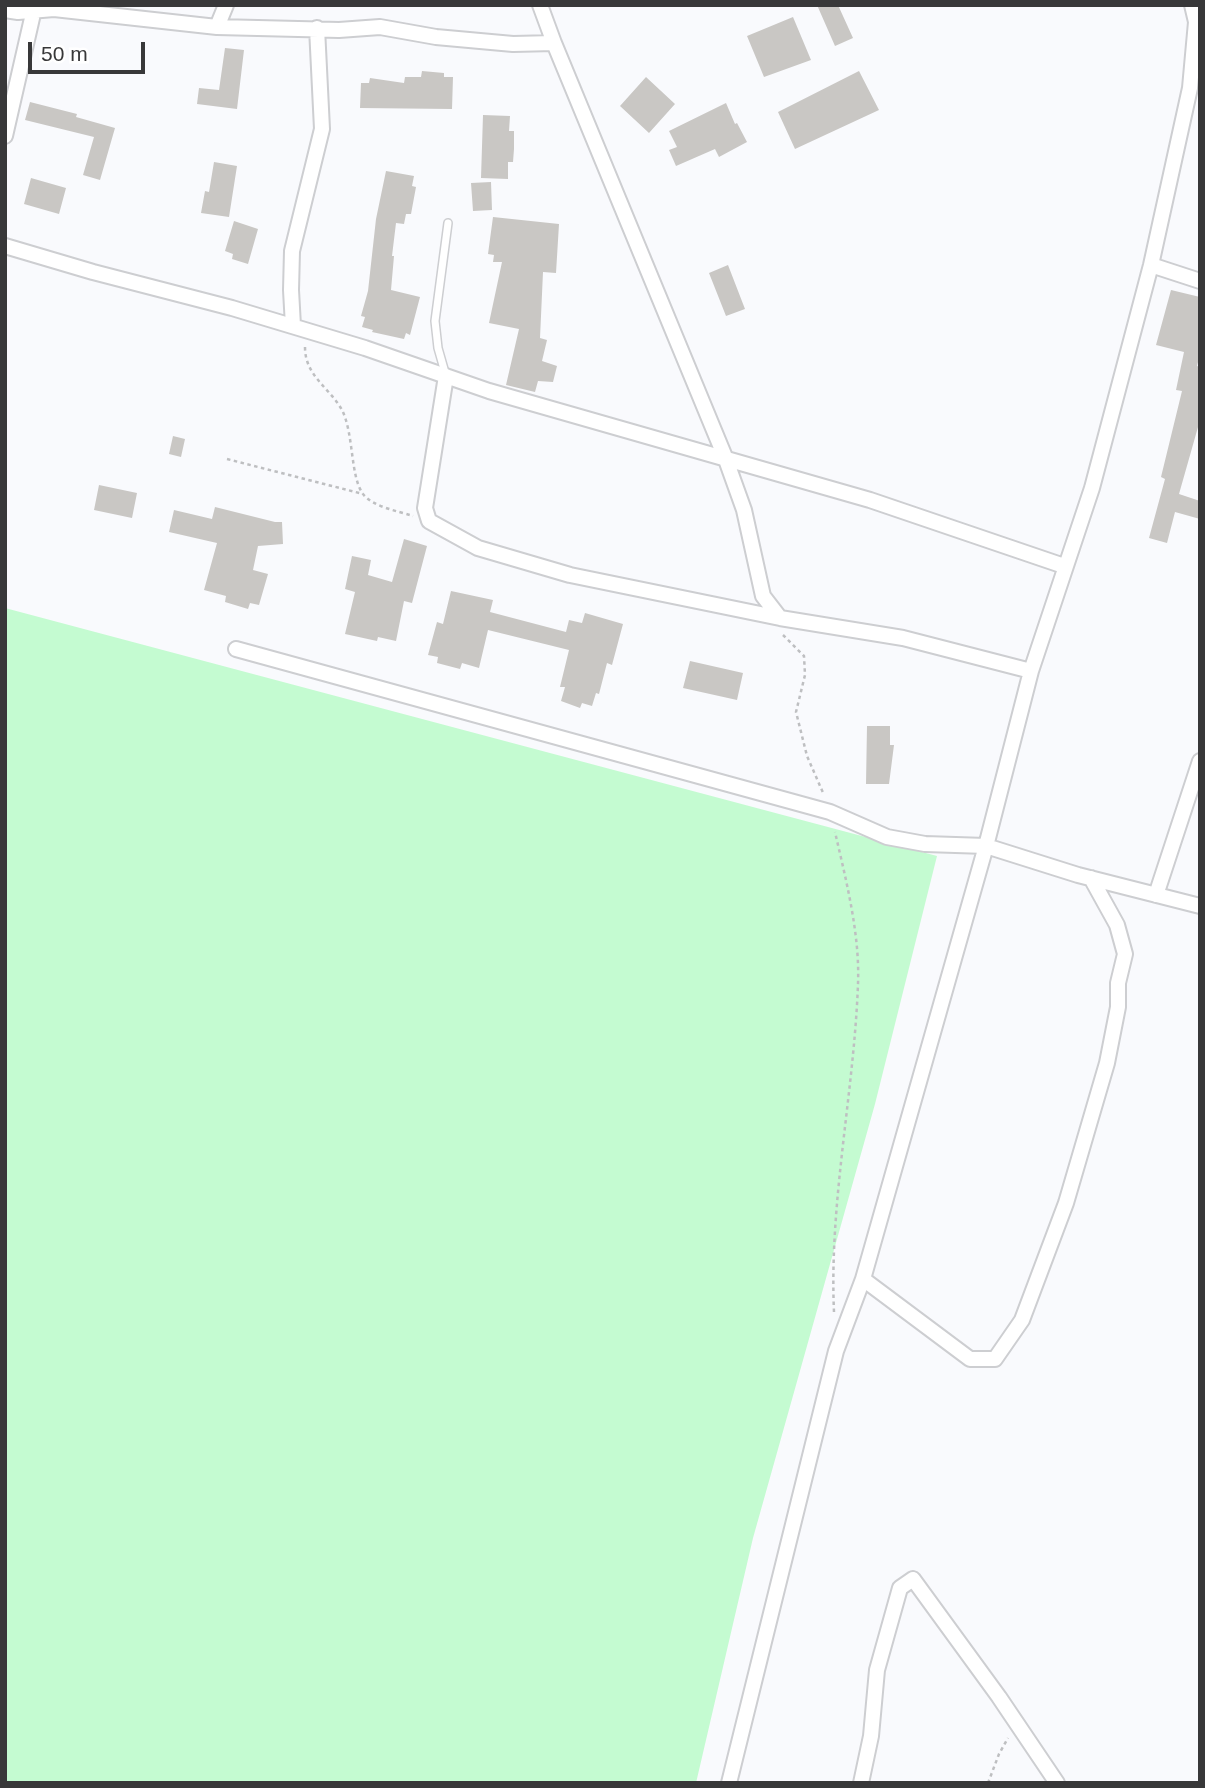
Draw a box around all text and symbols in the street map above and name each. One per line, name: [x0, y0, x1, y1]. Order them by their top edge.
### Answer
scale bar: [32, 28, 149, 72]
text: 50 m: [41, 42, 88, 65]

